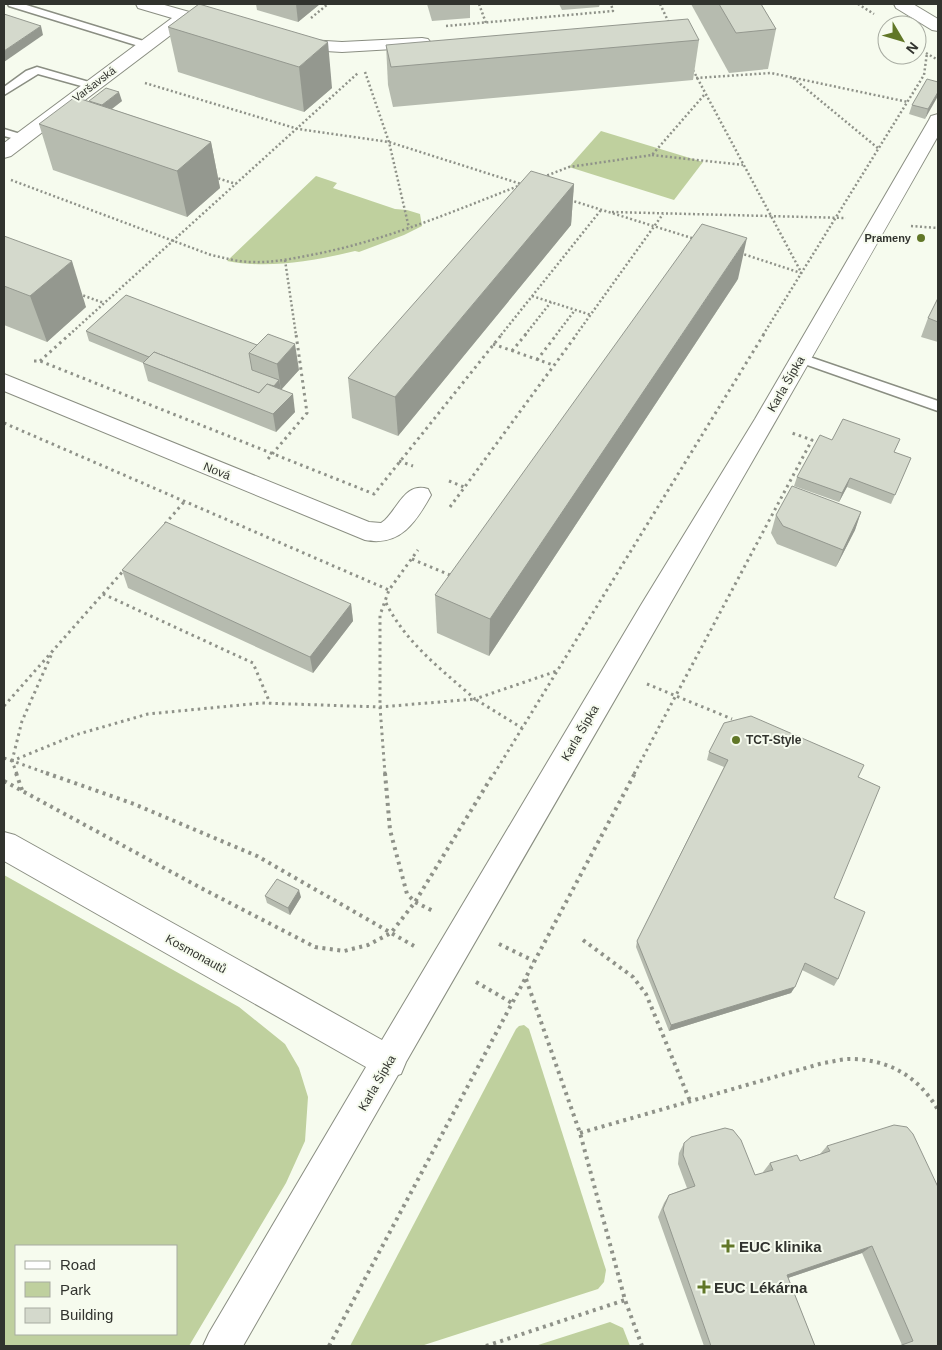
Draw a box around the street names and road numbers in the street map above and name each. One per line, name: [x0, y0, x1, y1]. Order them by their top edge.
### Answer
street label: Varšavská: [70, 63, 118, 104]
street label: Karla Šípka: [764, 353, 808, 414]
street label: Nová: [201, 459, 233, 483]
street label: Karla Šípka: [558, 702, 602, 763]
street label: Kosmonautů: [163, 932, 229, 976]
street label: Karla Šípka: [355, 1052, 399, 1113]

